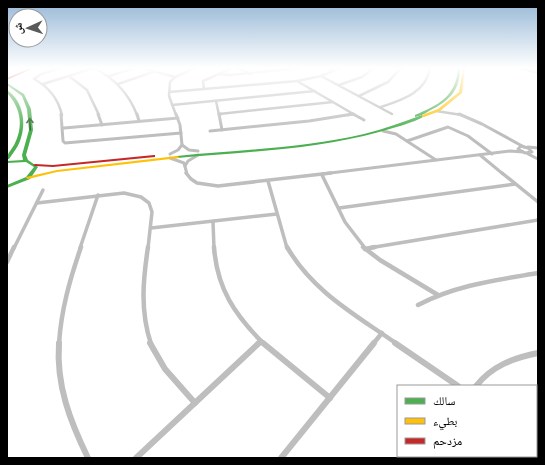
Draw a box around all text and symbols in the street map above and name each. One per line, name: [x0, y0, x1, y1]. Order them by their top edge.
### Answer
north arrow: [8, 8, 48, 48]
text: ش: [12, 22, 26, 35]
one-way arrow: [26, 117, 34, 130]
legend: [397, 385, 537, 457]
text: سالك: [433, 394, 455, 408]
text: بطيء: [433, 414, 457, 431]
text: مزدحم: [433, 434, 462, 449]

